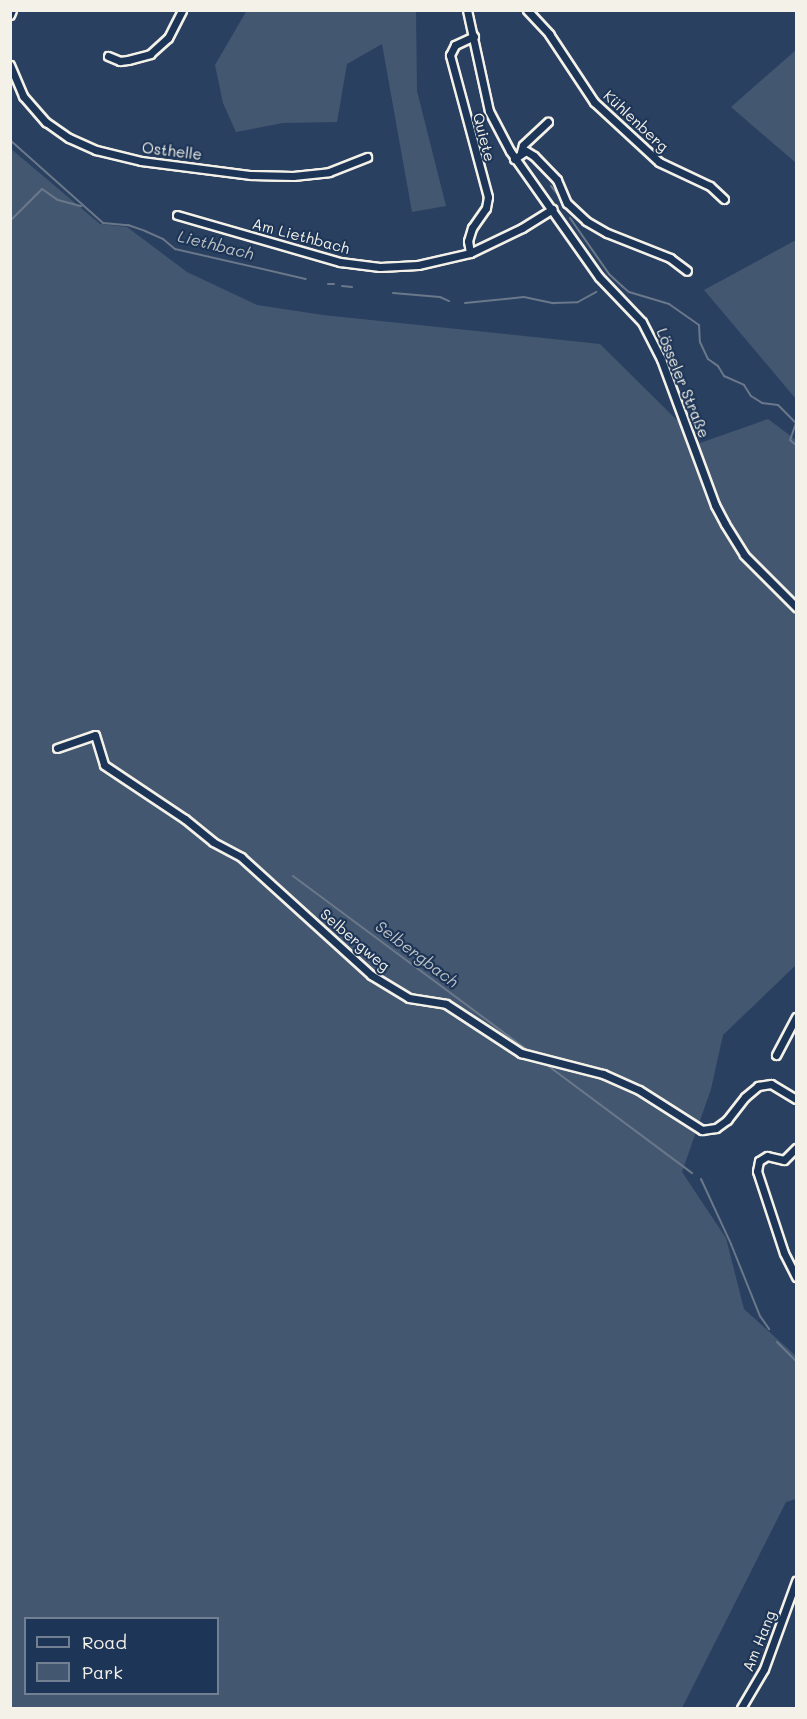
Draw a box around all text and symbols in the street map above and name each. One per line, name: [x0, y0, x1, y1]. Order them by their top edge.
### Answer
street label: Kühlenberg: [600, 86, 672, 156]
street label: Quiete: [469, 111, 499, 163]
street label: Osthelle: [141, 138, 203, 164]
street label: Am Liethbach: [250, 214, 352, 258]
water label: Liethbach: [176, 226, 256, 264]
street label: Lösseler Straße: [653, 326, 713, 440]
street label: Selbergweg: [317, 905, 393, 975]
water label: Selbergbach: [372, 917, 462, 991]
street label: Am Hang: [739, 1608, 779, 1674]
legend: [24, 1617, 219, 1695]
text: Road: [82, 1630, 127, 1654]
text: Park: [82, 1660, 123, 1684]

